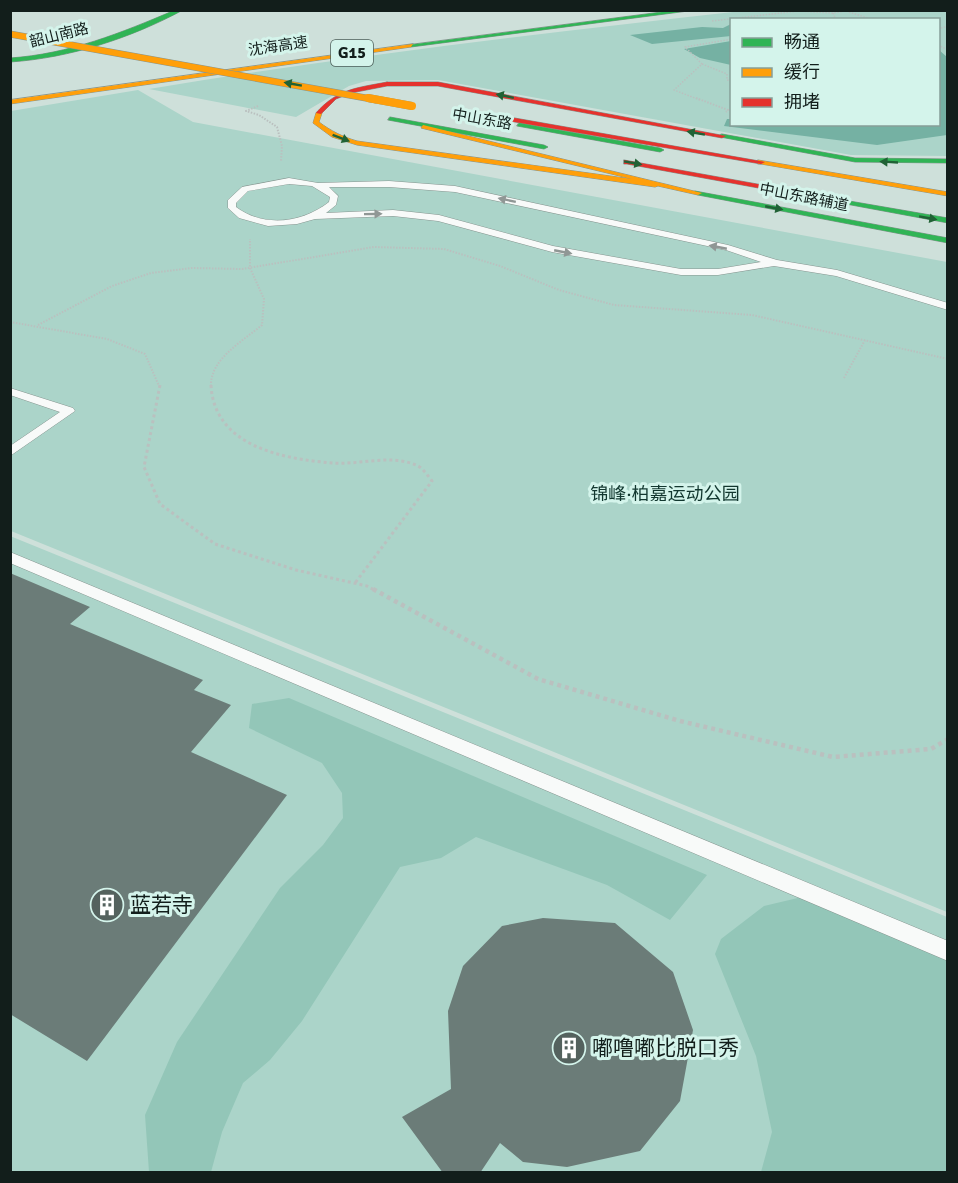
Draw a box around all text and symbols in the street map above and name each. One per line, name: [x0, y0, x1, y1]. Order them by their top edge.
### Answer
legend: [730, 18, 940, 126]
street label: 韶山南路: [28, 19, 90, 51]
text: 畅通: [784, 31, 820, 53]
street label: 沈海高速: [247, 33, 309, 59]
road number: G15: [331, 40, 373, 66]
text: 缓行: [784, 61, 820, 83]
one-way arrow: [283, 80, 302, 89]
one-way arrow: [495, 91, 514, 100]
text: 拥堵: [784, 91, 820, 113]
street label: 中山东路: [451, 105, 513, 133]
one-way arrow: [687, 128, 706, 137]
one-way arrow: [332, 133, 350, 143]
one-way arrow: [880, 157, 899, 166]
one-way arrow: [624, 159, 643, 168]
street label: 中山东路辅道: [758, 180, 850, 214]
one-way arrow: [498, 195, 517, 204]
one-way arrow: [765, 204, 784, 213]
one-way arrow: [364, 209, 383, 219]
one-way arrow: [919, 214, 938, 223]
one-way arrow: [709, 242, 728, 251]
one-way arrow: [554, 247, 573, 257]
park label: 锦峰·柏嘉运动公园: [590, 483, 740, 505]
building icon: 蓝若寺: [89, 887, 125, 923]
place label: 蓝若寺: [130, 892, 193, 918]
building icon: 嘟噜嘟比脱口秀: [551, 1030, 587, 1066]
place label: 嘟噜嘟比脱口秀: [592, 1035, 739, 1061]

